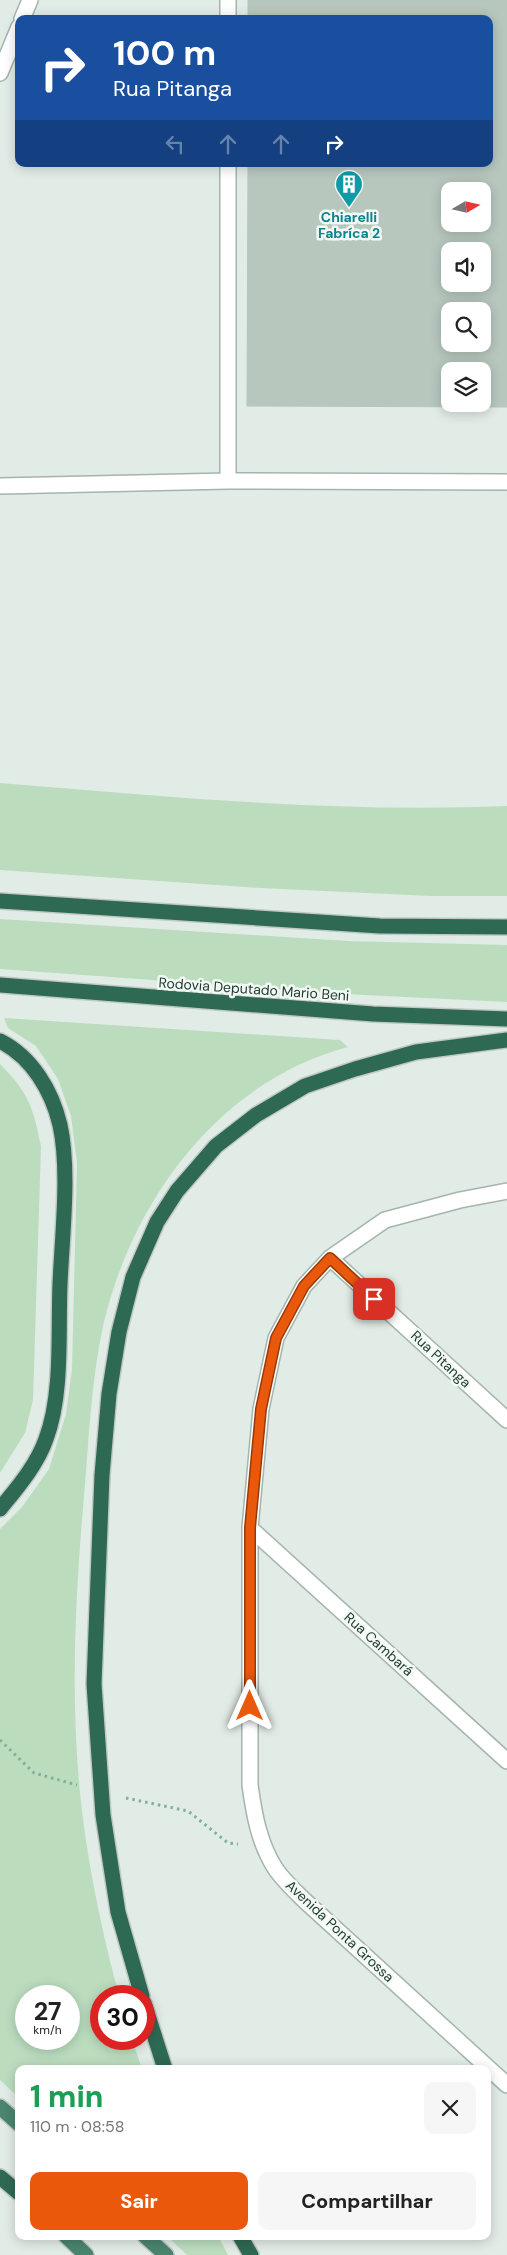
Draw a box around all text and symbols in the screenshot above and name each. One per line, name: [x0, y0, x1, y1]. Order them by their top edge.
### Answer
text: 100 m: [113, 30, 216, 76]
icon: right: [30, 35, 95, 100]
text: Rua Pitanga: [113, 74, 232, 103]
icon: left: [161, 130, 189, 158]
icon: ahead: [214, 130, 242, 158]
icon: ahead: [267, 130, 295, 158]
icon: right: [320, 130, 348, 158]
building icon: Chiarelli Fabríca 2: [334, 169, 364, 208]
north arrow: [441, 182, 491, 232]
map controls: [441, 182, 491, 412]
place label: Chiarelli Fabríca 2: [318, 208, 380, 242]
button: sound: [441, 242, 491, 292]
button: search: [441, 302, 491, 352]
button: layers: [441, 362, 491, 412]
street label: Rodovia Deputado Mario Beni: [158, 973, 350, 1005]
pin: [353, 1278, 395, 1320]
icon: arrive: [360, 1285, 388, 1313]
street label: Rua Pitanga: [407, 1327, 475, 1391]
street label: Rua Cambará: [341, 1608, 417, 1680]
position arrow: [223, 1679, 275, 1731]
street label: Avenida Ponta Grossa: [282, 1876, 398, 1986]
speed limit sign: 30: [90, 1985, 155, 2050]
text: 27: [34, 1995, 61, 2028]
text: km/h: [33, 2022, 62, 2038]
text: 1 min: [30, 2077, 103, 2116]
button: close: [424, 2082, 476, 2134]
text: 110 m · 08:58: [30, 2116, 125, 2137]
button: Sair: [30, 2172, 248, 2230]
button: Compartilhar: [258, 2172, 476, 2230]

